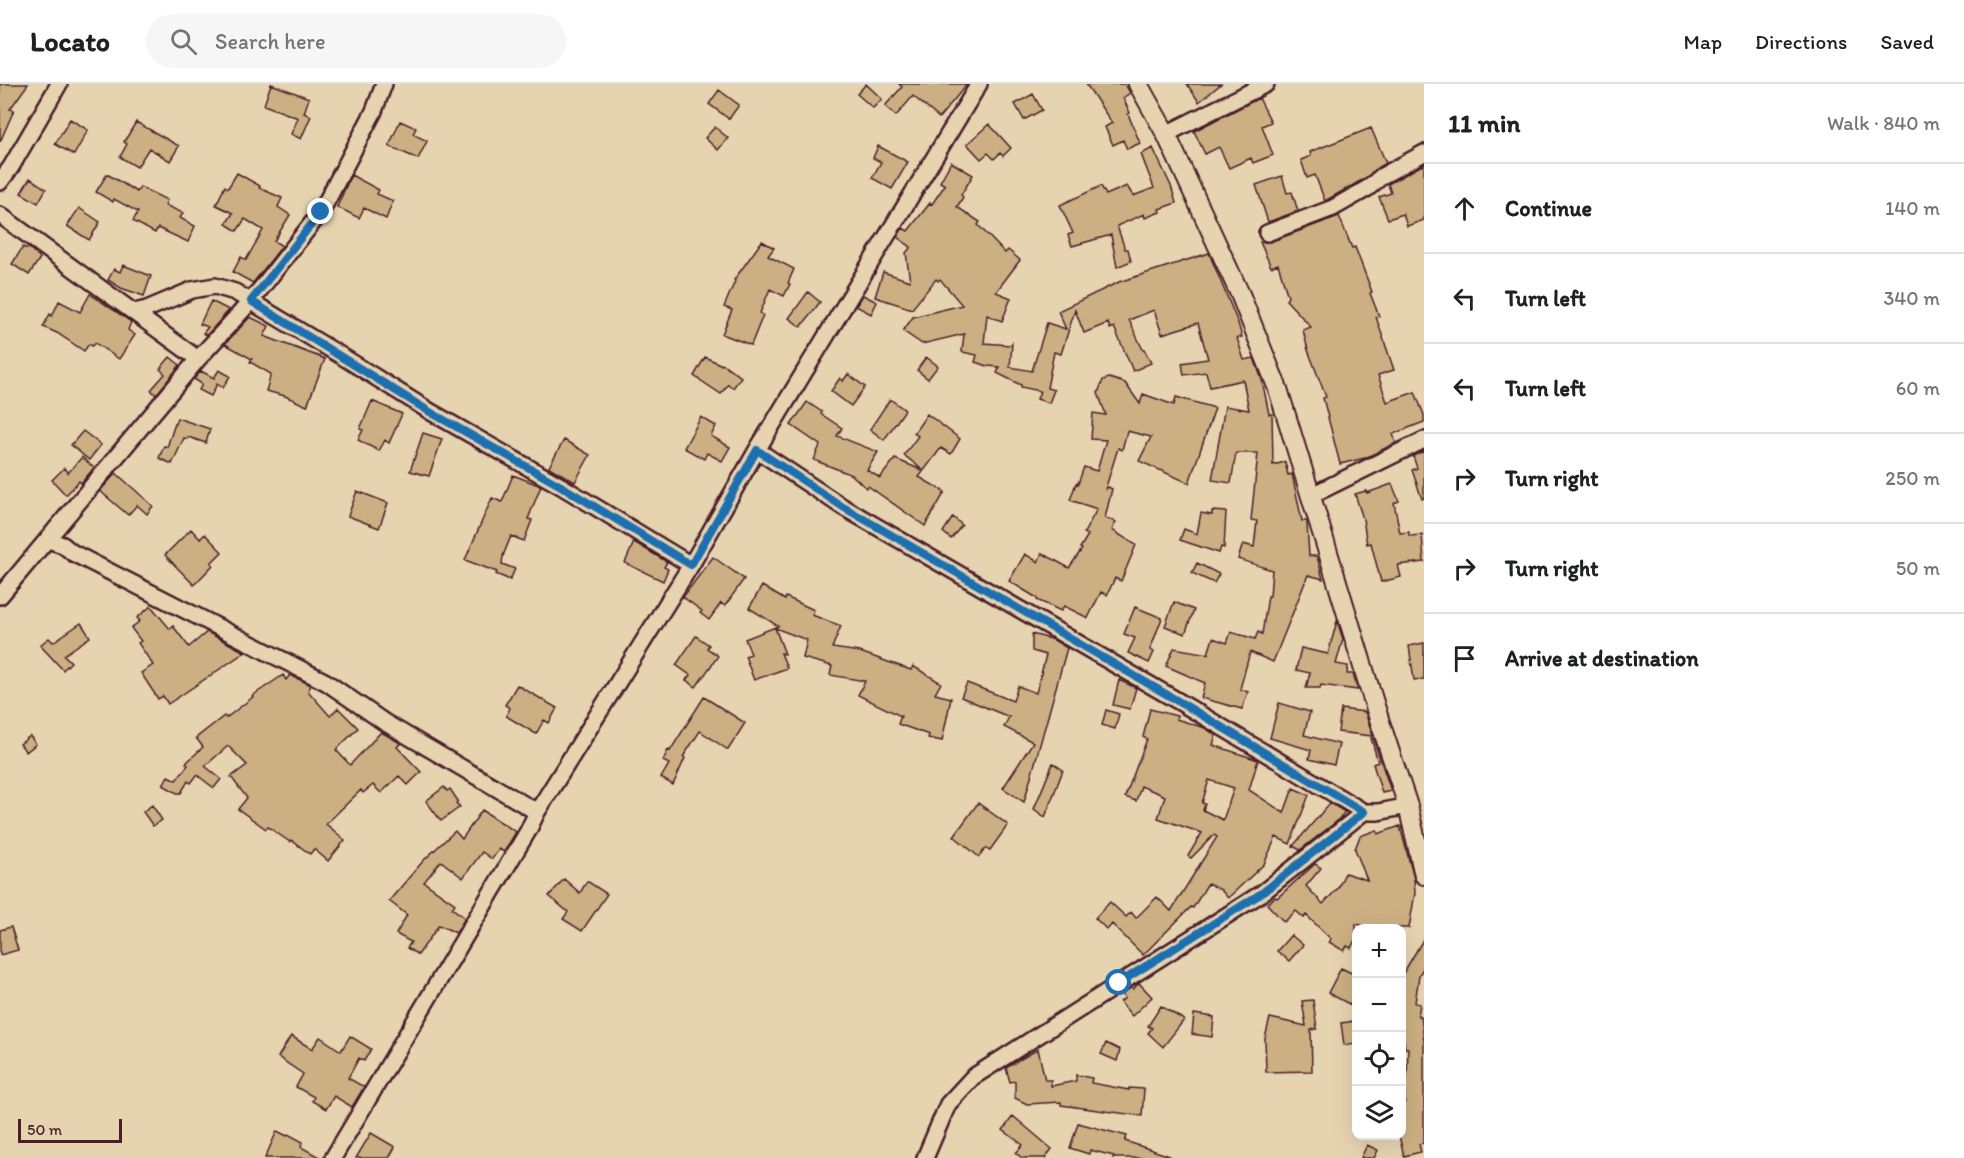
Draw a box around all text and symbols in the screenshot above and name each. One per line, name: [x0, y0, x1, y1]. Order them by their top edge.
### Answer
search box: [146, 14, 566, 68]
text: Locato: [30, 24, 110, 58]
icon: search: [167, 25, 200, 58]
text: Search here: [215, 28, 325, 55]
text: Map: [1684, 29, 1722, 54]
text: Directions: [1755, 29, 1847, 54]
text: Saved: [1880, 29, 1934, 54]
text: 11 min: [1448, 107, 1520, 139]
text: Walk · 840 m: [1827, 111, 1940, 135]
icon: ahead: [1448, 192, 1481, 225]
text: Continue: [1505, 195, 1592, 222]
text: 140 m: [1885, 196, 1940, 220]
route end: [307, 198, 333, 224]
icon: left: [1448, 282, 1481, 315]
text: Turn left: [1505, 285, 1586, 312]
text: 340 m: [1883, 286, 1940, 310]
icon: left: [1448, 372, 1481, 405]
text: Turn left: [1505, 375, 1586, 402]
text: 60 m: [1896, 376, 1940, 400]
icon: right: [1448, 462, 1481, 495]
text: Turn right: [1505, 465, 1599, 492]
text: 250 m: [1885, 466, 1940, 490]
icon: right: [1448, 552, 1481, 585]
text: Turn right: [1505, 555, 1599, 582]
text: 50 m: [1896, 556, 1940, 580]
icon: arrive: [1448, 642, 1481, 675]
text: Arrive at destination: [1505, 645, 1699, 672]
map controls: [1352, 924, 1406, 1140]
button: +: [1352, 924, 1406, 978]
route start: [1105, 969, 1131, 995]
button: −: [1352, 978, 1406, 1032]
button: locate: [1352, 1032, 1406, 1086]
button: layers: [1352, 1086, 1406, 1140]
scale bar: [18, 1116, 122, 1144]
text: 50 m: [27, 1120, 62, 1139]

